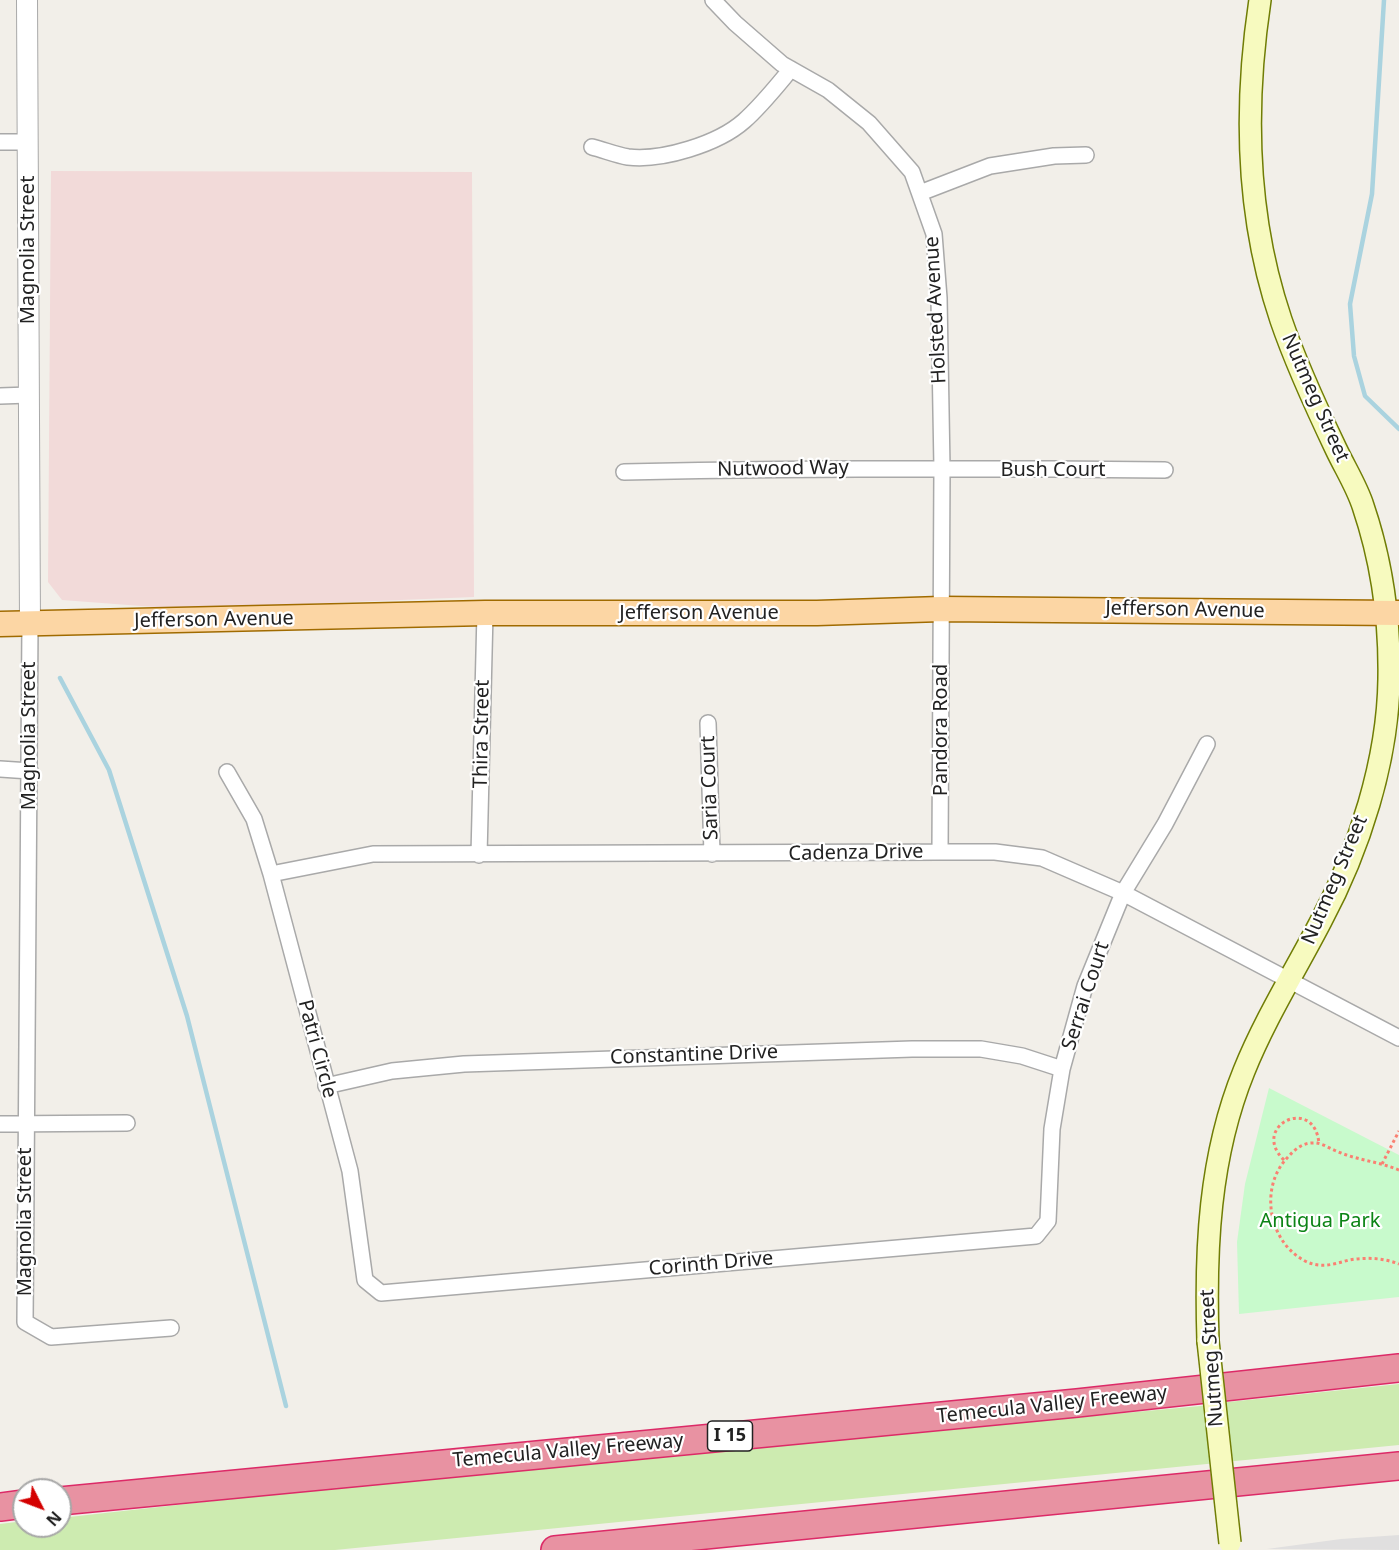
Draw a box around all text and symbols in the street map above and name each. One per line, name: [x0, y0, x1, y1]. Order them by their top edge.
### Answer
street label: Magnolia Street: [16, 176, 40, 324]
street label: Holsted Avenue: [920, 236, 952, 384]
street label: Nutmeg Street: [1276, 330, 1354, 466]
street label: Nutwood Way: [717, 456, 849, 482]
street label: Bush Court: [1000, 458, 1106, 482]
street label: Jefferson Avenue: [1105, 597, 1265, 623]
street label: Jefferson Avenue: [619, 601, 779, 625]
street label: Jefferson Avenue: [134, 607, 294, 633]
street label: Magnolia Street: [17, 662, 41, 810]
street label: Pandora Road: [929, 664, 953, 796]
street label: Thira Street: [469, 679, 495, 789]
street label: Saria Court: [696, 735, 724, 841]
street label: Nutmeg Street: [1297, 812, 1373, 948]
street label: Cadenza Drive: [788, 840, 924, 866]
street label: Serrai Court: [1057, 939, 1115, 1053]
street label: Patri Circle: [292, 997, 342, 1101]
street label: Constantine Drive: [610, 1040, 778, 1070]
street label: Magnolia Street: [13, 1148, 37, 1296]
park label: Antigua Park: [1260, 1209, 1380, 1233]
street label: Corinth Drive: [648, 1247, 774, 1281]
street label: Nutmeg Street: [1195, 1288, 1229, 1428]
street label: Temecula Valley Freeway: [936, 1381, 1168, 1429]
road number: I 15: [708, 1421, 752, 1451]
street label: Temecula Valley Freeway: [452, 1429, 684, 1473]
north arrow: [12, 1478, 72, 1538]
text: N: [41, 1507, 66, 1531]

